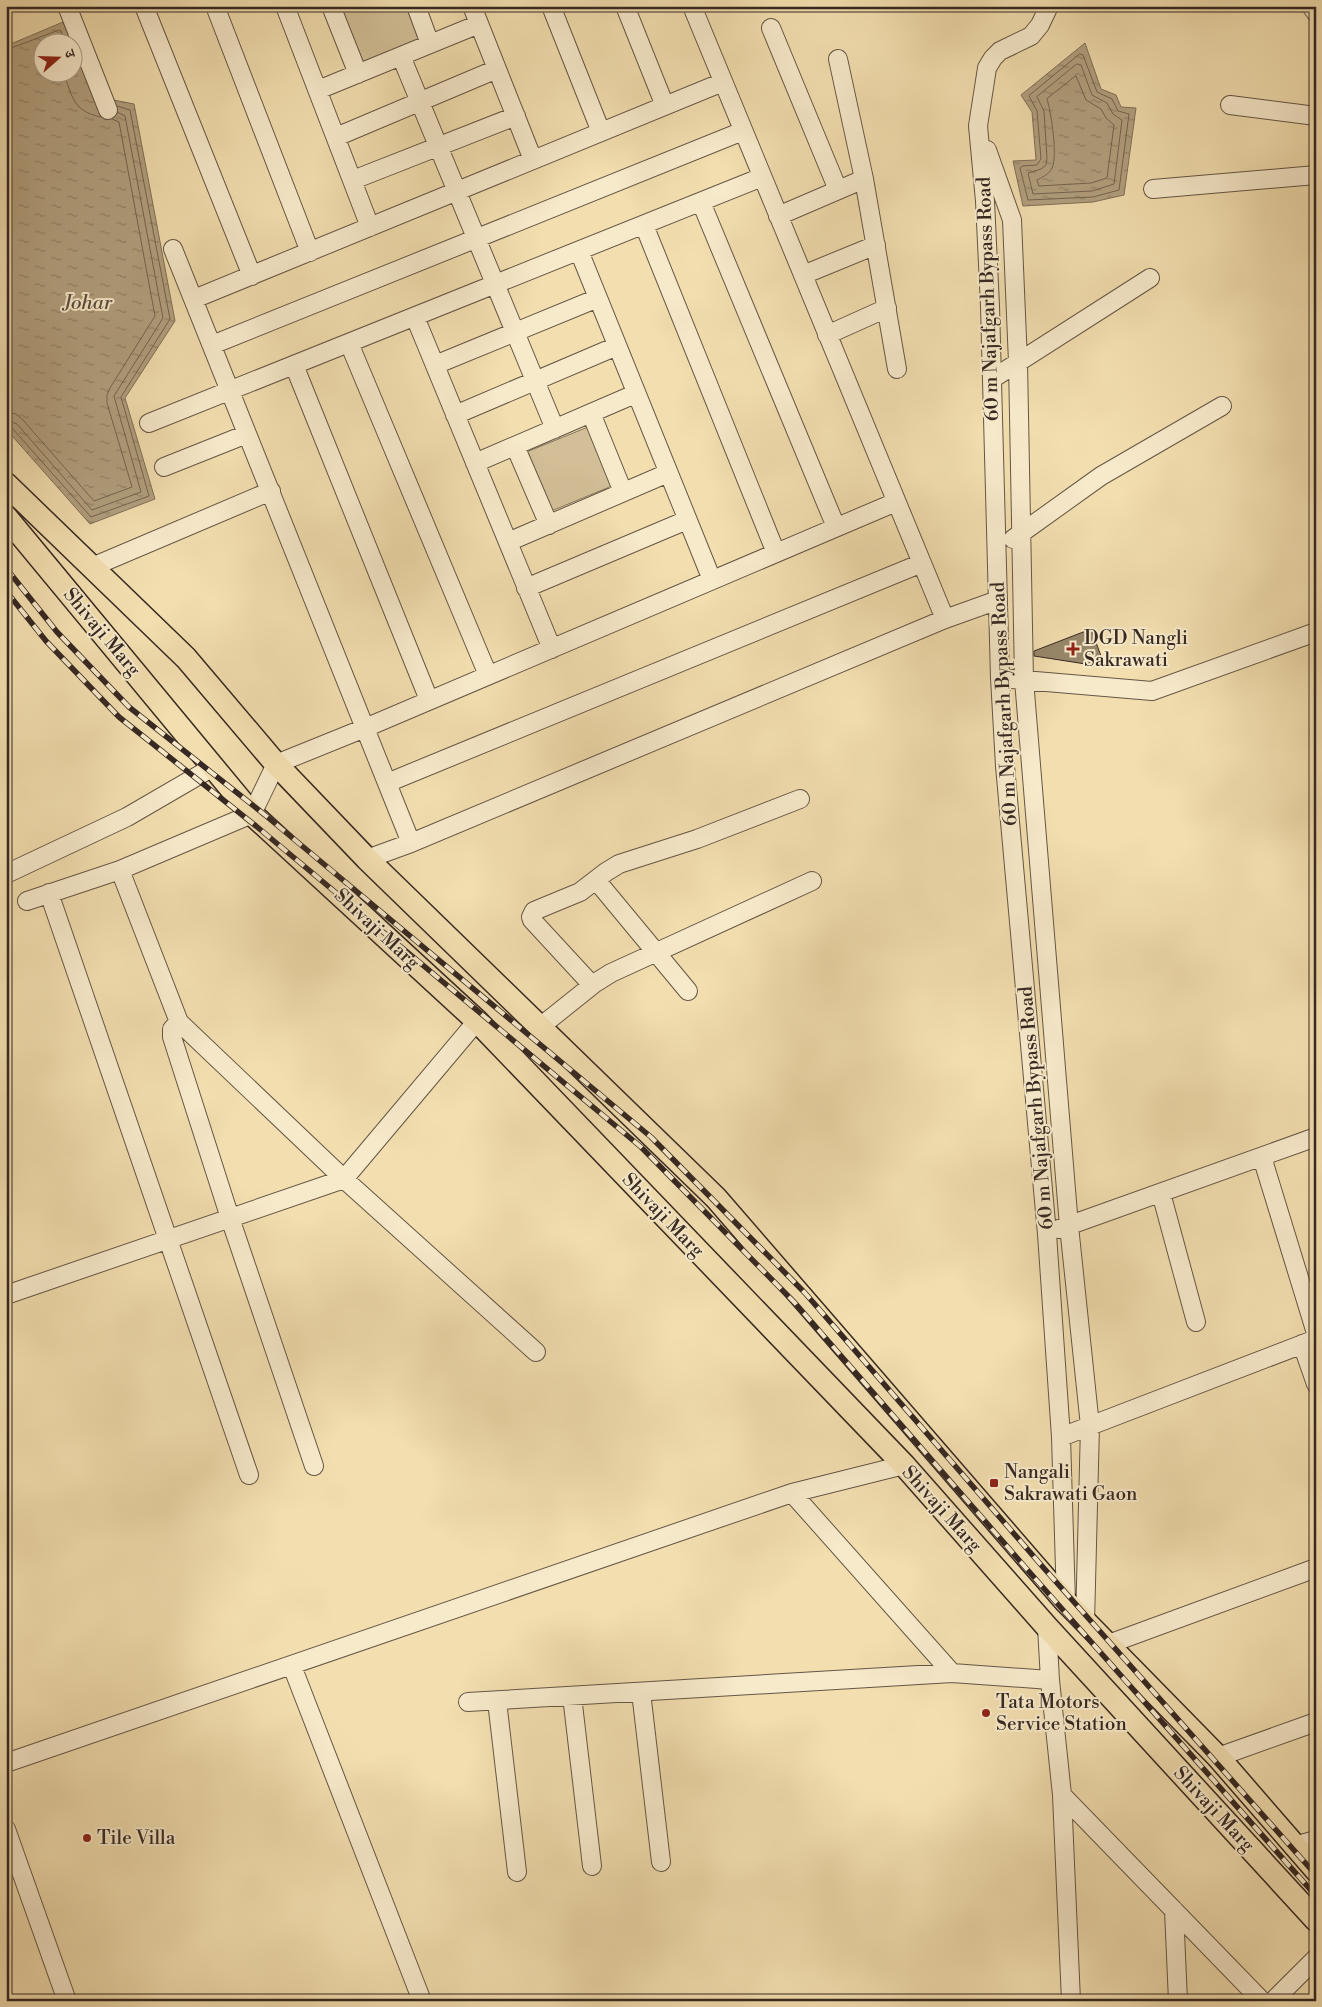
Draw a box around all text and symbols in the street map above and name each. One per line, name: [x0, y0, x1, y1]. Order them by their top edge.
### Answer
north arrow: [32, 32, 82, 82]
text: उ: [59, 47, 79, 61]
street label: 60 m Najafgarh Bypass Road: [972, 176, 1004, 422]
water label: Johar: [62, 291, 113, 316]
street label: 60 m Najafgarh Bypass Road: [986, 581, 1022, 827]
street label: Shivaji Marg: [58, 583, 146, 681]
place label: DGD Nangli Sakrawati: [1084, 626, 1188, 672]
marker: DGD Nangli Sakrawati: [1066, 642, 1080, 656]
street label: Shivaji Marg: [329, 883, 425, 975]
street label: 60 m Najafgarh Bypass Road: [1013, 985, 1059, 1231]
street label: Shivaji Marg: [617, 1168, 709, 1262]
place label: Nangali Sakrawati Gaon: [1004, 1460, 1137, 1506]
street label: Shivaji Marg: [897, 1461, 987, 1557]
marker: Nangali Sakrawati Gaon: [988, 1477, 1000, 1489]
place label: Tata Motors Service Station: [996, 1690, 1127, 1736]
marker: Tata Motors Service Station: [980, 1707, 992, 1719]
street label: Shivaji Marg: [1168, 1761, 1260, 1857]
place label: Tile Villa: [97, 1826, 176, 1850]
marker: Tile Villa: [81, 1832, 93, 1844]

